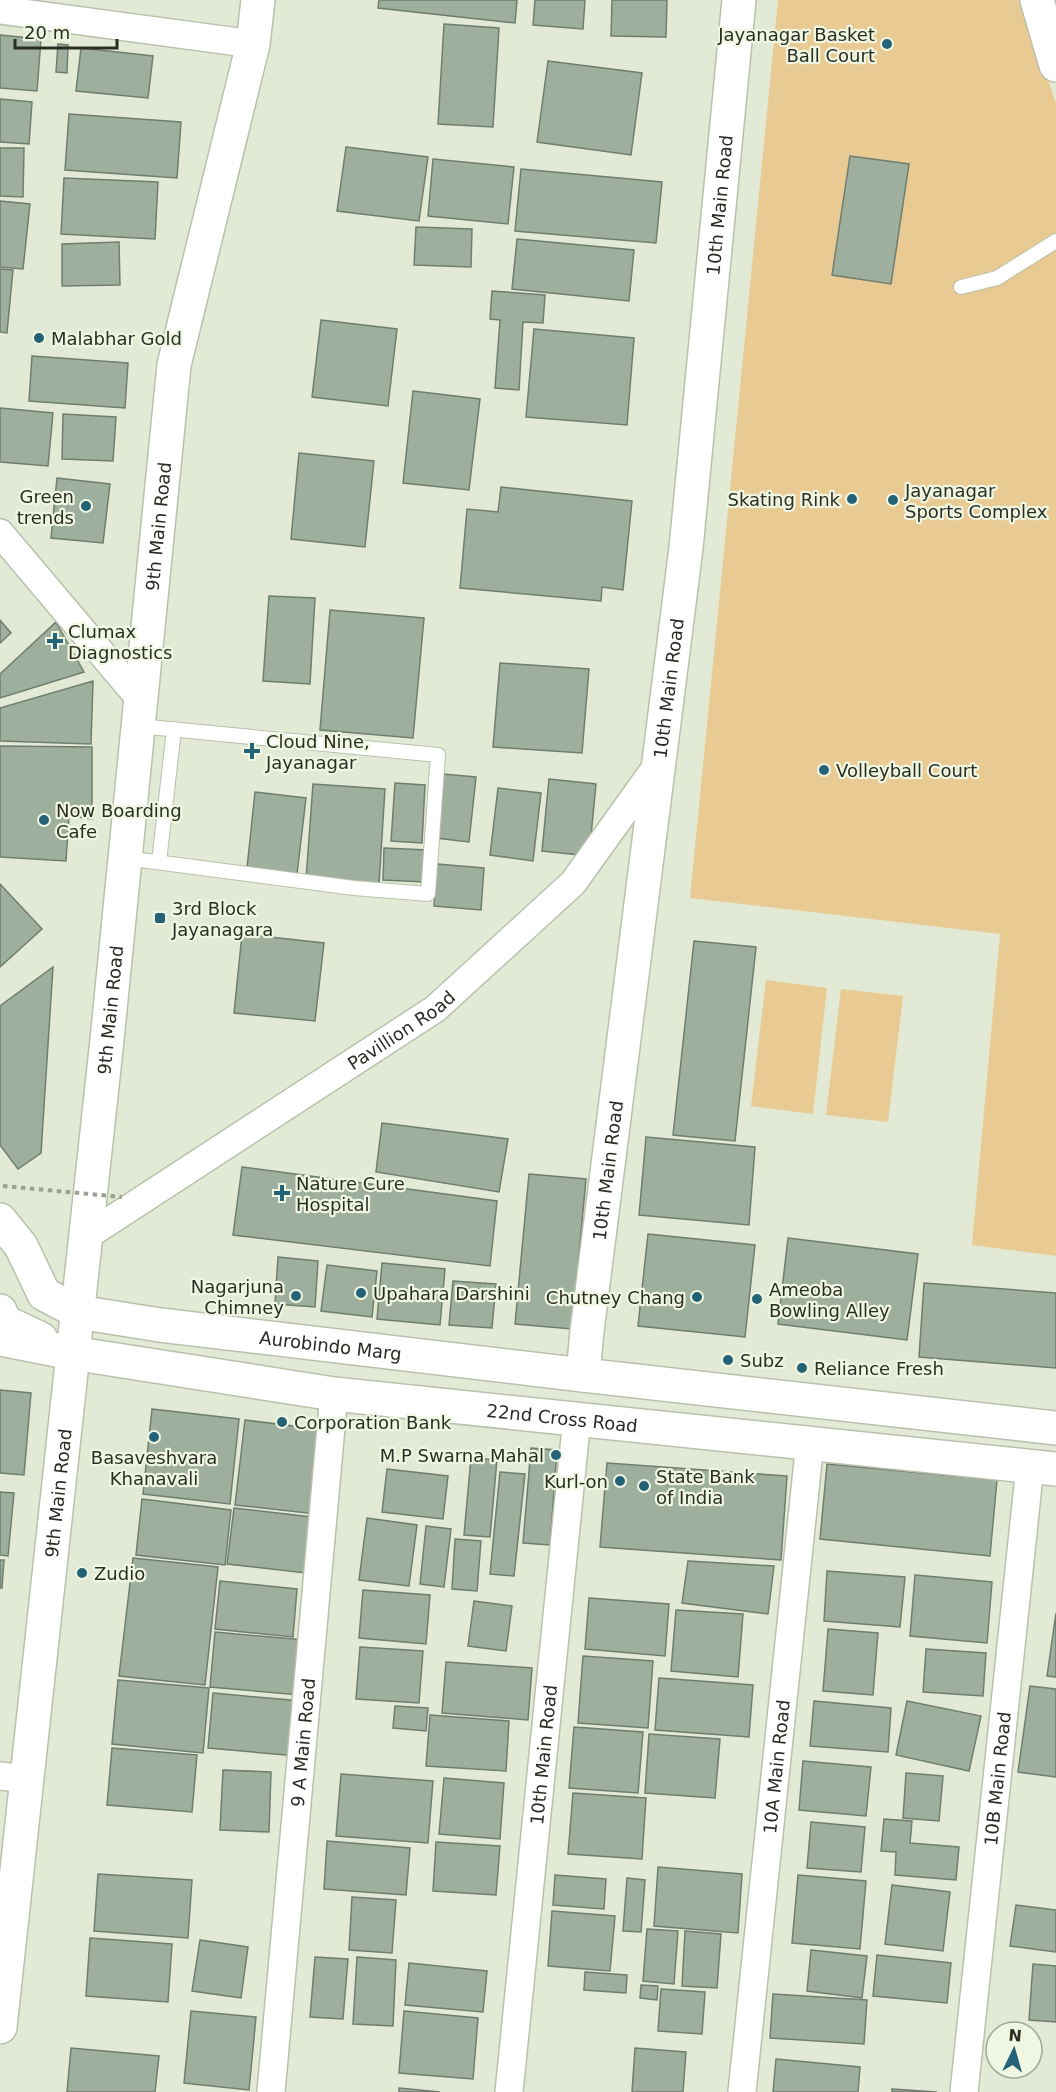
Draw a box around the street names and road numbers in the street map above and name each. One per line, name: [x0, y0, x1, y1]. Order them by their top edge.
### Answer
street label: 10th Main Road: [702, 134, 736, 276]
street label: 9th Main Road: [141, 461, 175, 592]
street label: 10th Main Road: [649, 617, 688, 760]
street label: 9th Main Road: [93, 944, 127, 1076]
street label: Pavillion Road: [344, 986, 459, 1074]
street label: 10th Main Road: [588, 1099, 627, 1242]
street label: Aurobindo Marg: [258, 1326, 403, 1364]
street label: 22nd Cross Road: [486, 1399, 639, 1436]
street label: 9th Main Road: [40, 1428, 75, 1559]
street label: 9 A Main Road: [286, 1677, 319, 1808]
street label: 10th Main Road: [526, 1683, 561, 1826]
street label: 10A Main Road: [759, 1699, 793, 1835]
street label: 10B Main Road: [980, 1711, 1015, 1847]

